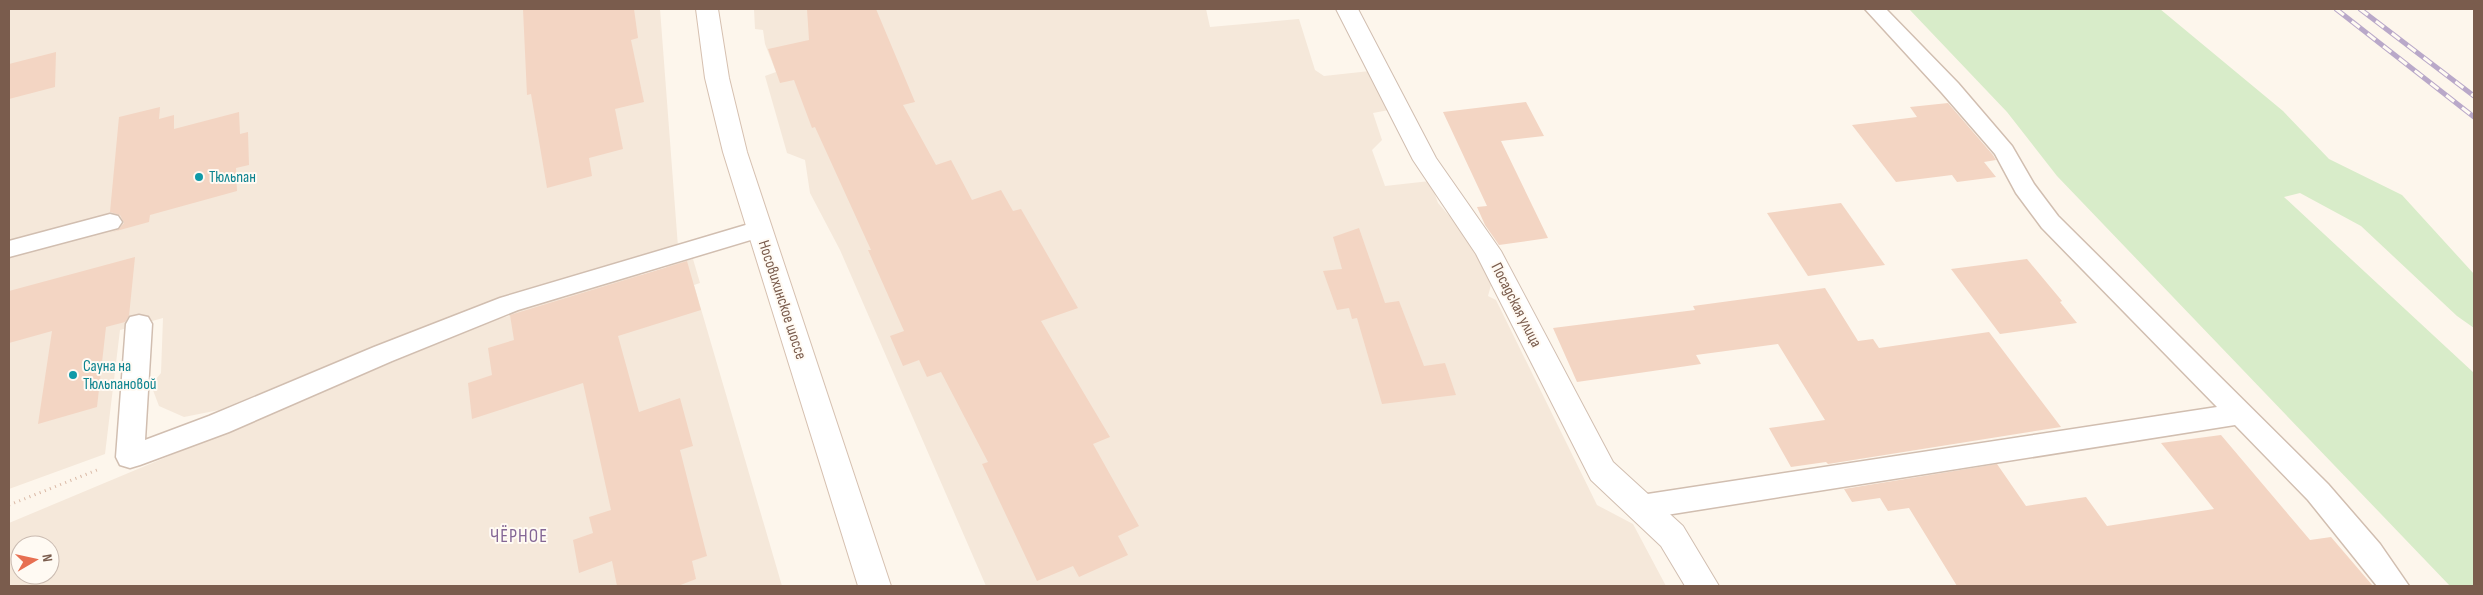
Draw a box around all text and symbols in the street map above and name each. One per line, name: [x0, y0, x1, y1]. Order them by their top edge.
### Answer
place label: Тюльпан: [209, 168, 256, 187]
marker: Тюльпан: [193, 171, 205, 183]
street label: Носовихинское шоссе: [754, 238, 810, 362]
street label: Посадская улица: [1487, 260, 1545, 350]
place label: Сауна на Тюльпановой: [83, 357, 156, 394]
marker: Сауна на Тюльпановой: [67, 369, 79, 381]
district label: ЧЁРНОЕ: [490, 525, 548, 548]
north arrow: [10, 535, 60, 585]
text: N: [38, 553, 56, 563]

